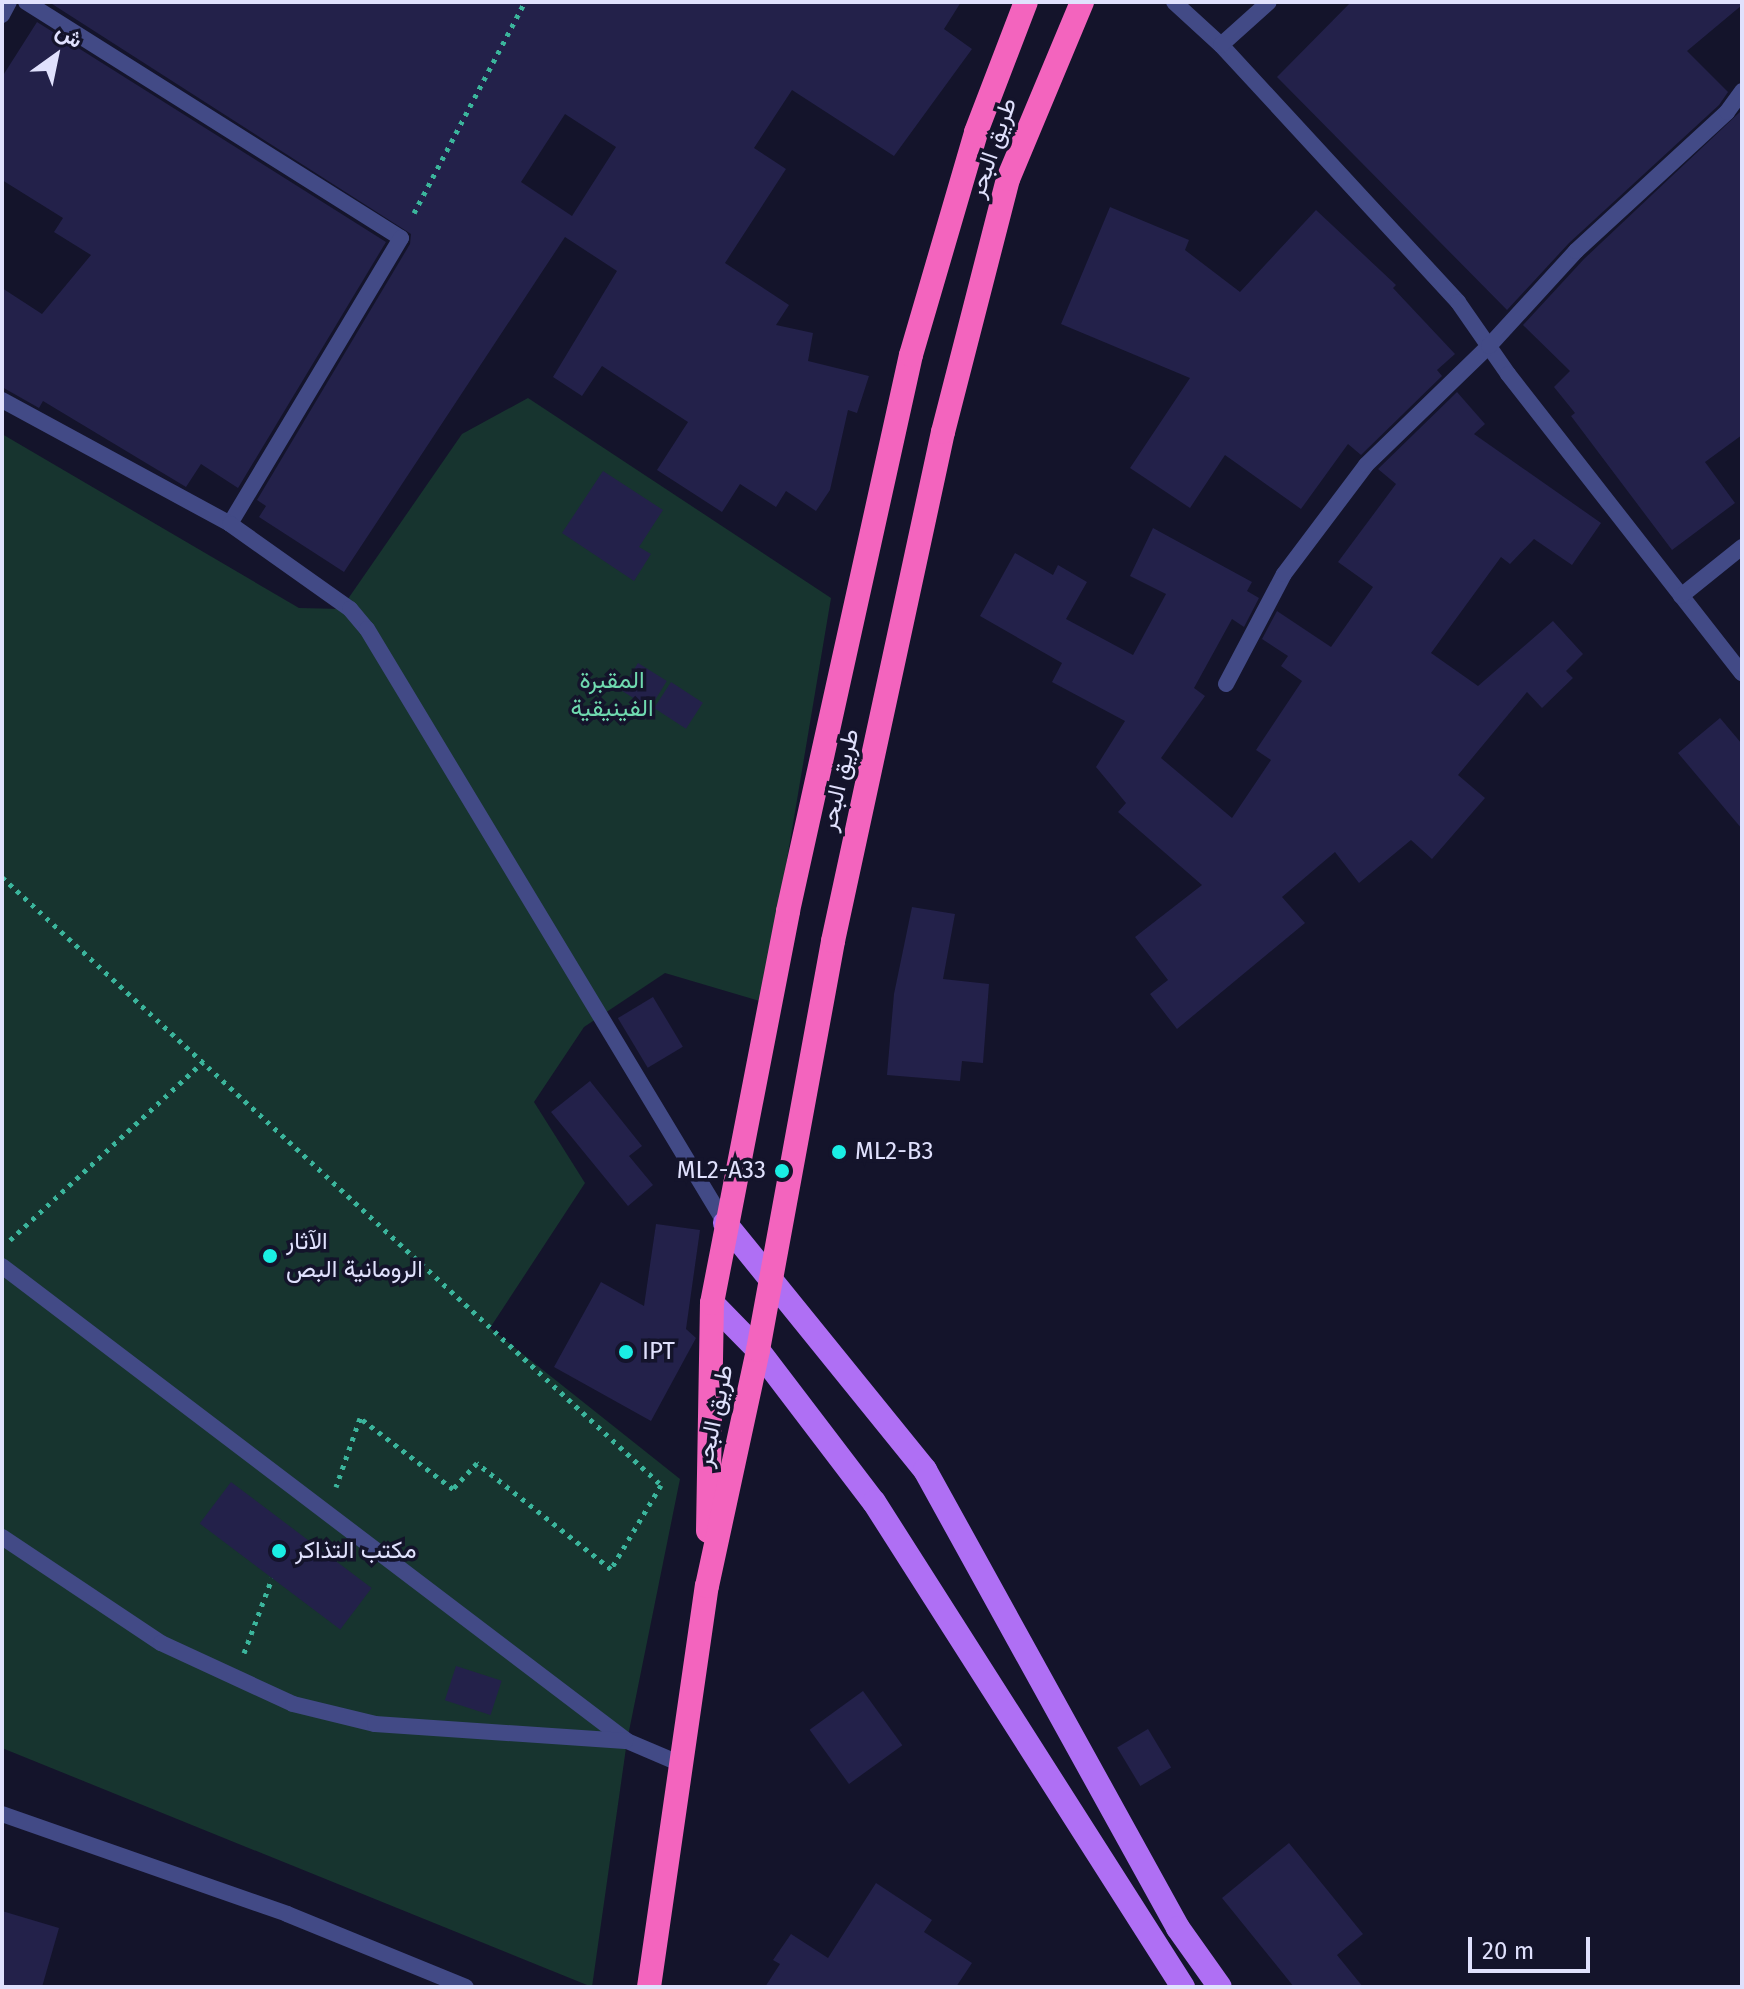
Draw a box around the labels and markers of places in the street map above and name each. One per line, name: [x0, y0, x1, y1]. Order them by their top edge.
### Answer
place label: ML2-B3: [855, 1138, 933, 1166]
marker: ML2-B3: [830, 1143, 848, 1161]
place label: ML2-A33: [677, 1157, 766, 1185]
marker: ML2-A33: [773, 1162, 791, 1180]
place label: الآثار الرومانية البص: [286, 1228, 423, 1284]
marker: الآثار الرومانية البص: [261, 1247, 279, 1265]
place label: IPT: [642, 1338, 675, 1366]
marker: IPT: [617, 1343, 635, 1361]
place label: مكتب التذاكر: [295, 1537, 417, 1565]
marker: مكتب التذاكر: [270, 1542, 288, 1560]

